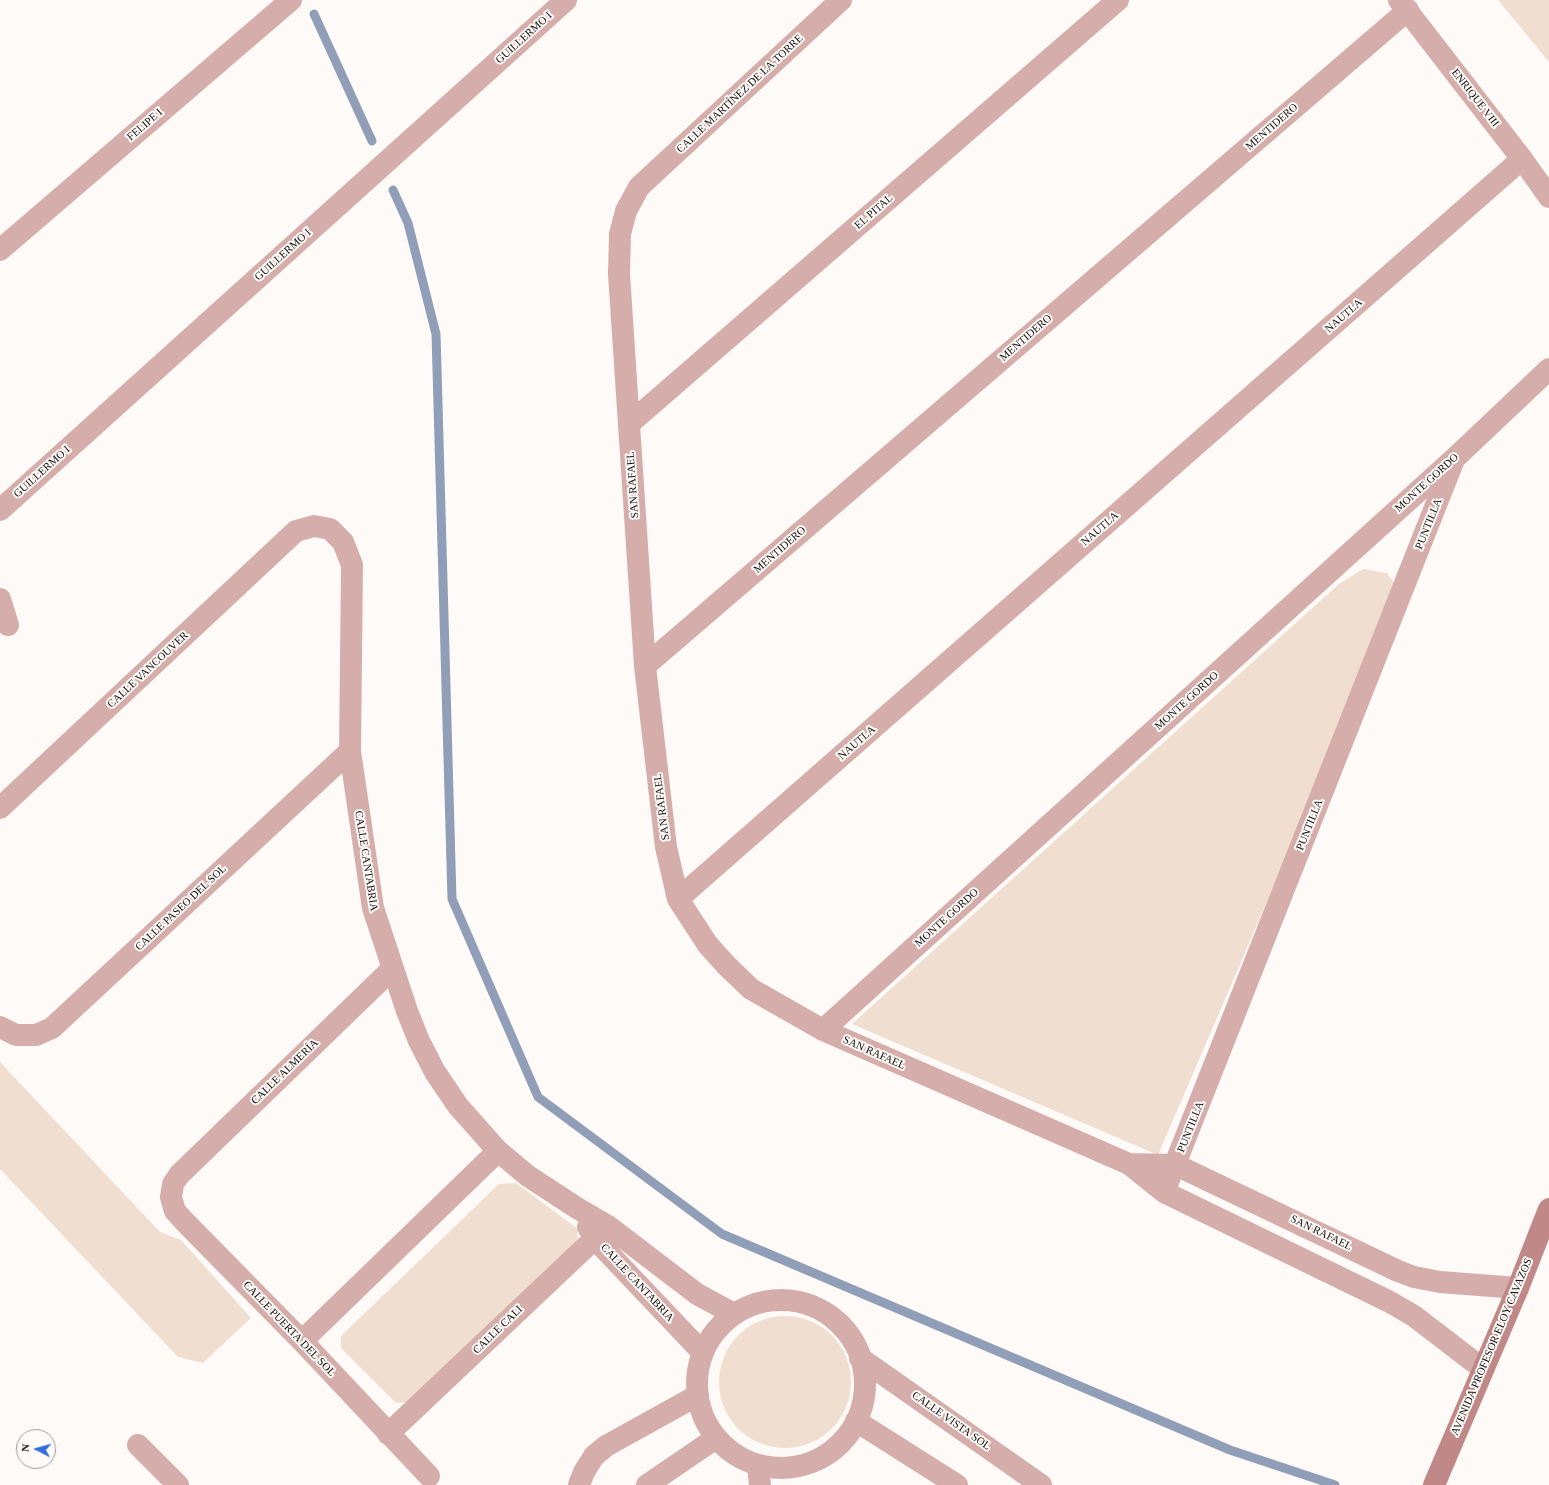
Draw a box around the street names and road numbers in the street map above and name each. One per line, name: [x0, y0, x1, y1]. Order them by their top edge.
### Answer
street label: GUILLERMO I: [493, 9, 555, 67]
street label: CALLE MARTÍNEZ DE LA TORRE: [674, 32, 806, 156]
street label: ENRIQUE VIII: [1448, 66, 1502, 130]
street label: MENTIDERO: [1243, 101, 1301, 153]
street label: FELIPE I: [125, 106, 165, 144]
street label: EL PITAL: [852, 192, 896, 232]
street label: GUILLERMO I: [252, 226, 314, 284]
street label: NAUTLA: [1323, 296, 1365, 336]
street label: MENTIDERO: [997, 312, 1055, 364]
street label: GUILLERMO I: [11, 443, 73, 501]
street label: SAN RAFAEL: [624, 451, 642, 519]
street label: MONTE GORDO: [1392, 451, 1462, 515]
street label: PUNTILLA: [1413, 497, 1445, 551]
street label: NAUTLA: [1079, 509, 1121, 549]
street label: MENTIDERO: [751, 524, 809, 576]
street label: CALLE VANCOUVER: [105, 629, 191, 711]
street label: MONTE GORDO: [1152, 669, 1222, 733]
street label: NAUTLA: [836, 723, 878, 763]
street label: SAN RAFAEL: [651, 773, 673, 841]
street label: PUNTILLA: [1294, 798, 1326, 852]
street label: CALLE CANTABRIA: [352, 810, 380, 912]
street label: CALLE PASEO DEL SOL: [133, 862, 229, 954]
street label: MONTE GORDO: [912, 886, 982, 950]
street label: SAN RAFAEL: [841, 1033, 907, 1073]
street label: CALLE ALMERÍA: [249, 1037, 321, 1107]
street label: PUNTILLA: [1175, 1100, 1207, 1154]
street label: SAN RAFAEL: [1288, 1212, 1354, 1254]
street label: CALLE CANTABRIA: [598, 1241, 676, 1325]
street label: AVENIDA PROFESOR ELOY CAVAZOS: [1449, 1257, 1535, 1437]
street label: CALLE PUERTA DEL SOL: [240, 1279, 338, 1379]
street label: CALLE CALI: [470, 1303, 526, 1357]
street label: CALLE VISTA SOL: [909, 1389, 993, 1453]

